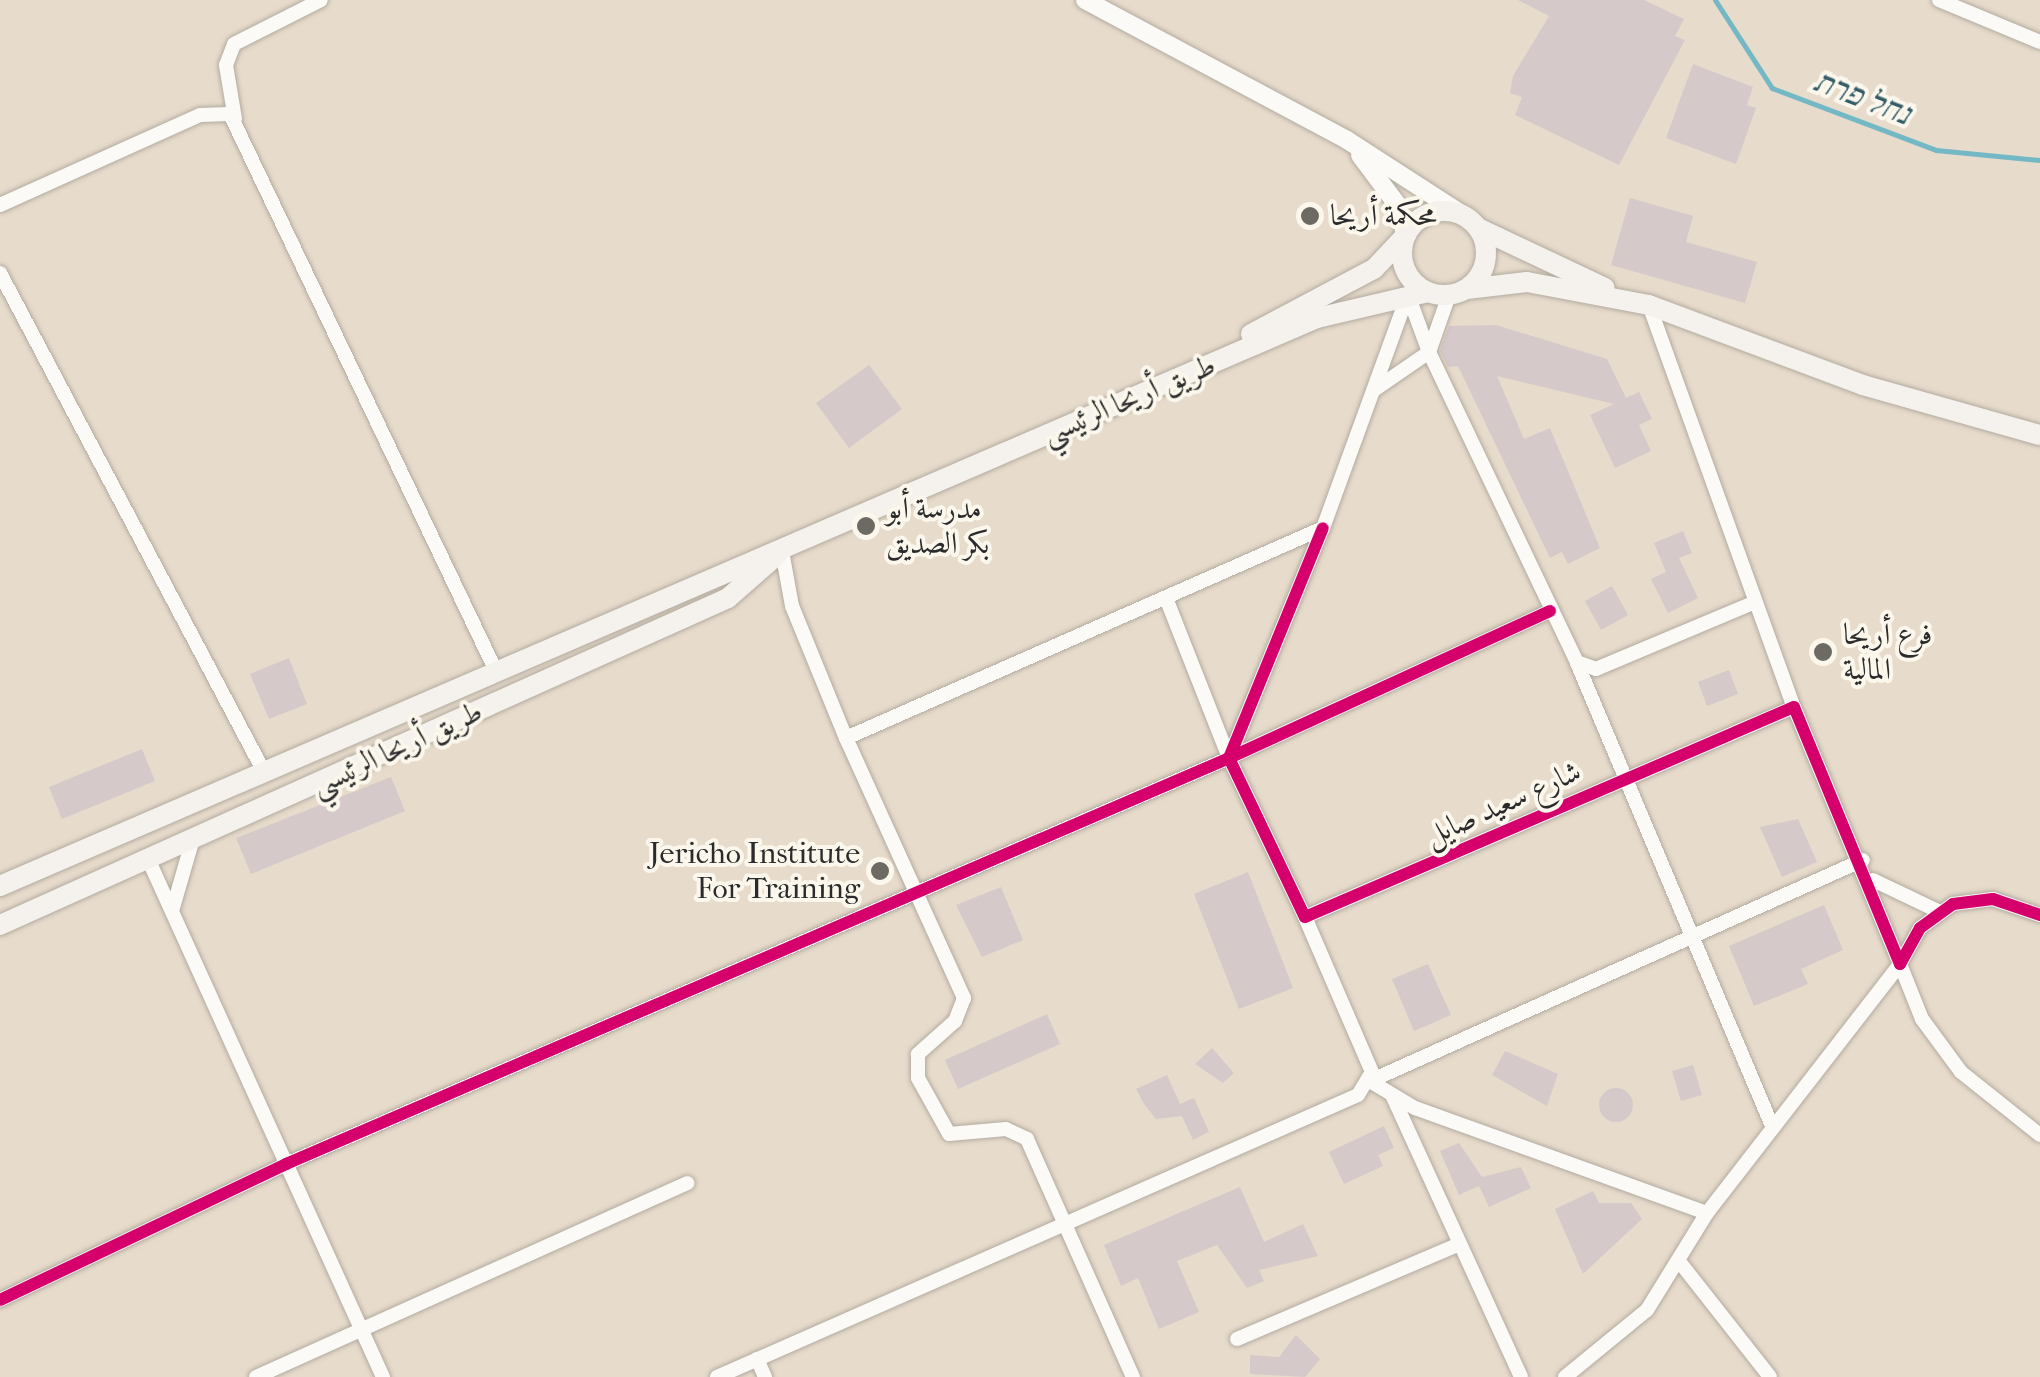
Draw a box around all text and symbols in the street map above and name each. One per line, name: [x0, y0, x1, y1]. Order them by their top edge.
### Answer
water label: נחל פרת: [1808, 62, 1916, 134]
place label: محكمة أريحا: [1330, 198, 1437, 234]
marker: محكمة أريحا: [1299, 205, 1321, 227]
street label: طريق أريحا الرئيسي: [1037, 347, 1221, 453]
place label: مدرسة أبو بكر الصديق: [886, 491, 989, 562]
marker: مدرسة أبو بكر الصديق: [855, 515, 877, 537]
place label: فرع أريحا المالية: [1843, 617, 1932, 688]
marker: فرع أريحا المالية: [1812, 641, 1834, 663]
street label: طريق أريحا الرئيسي: [306, 694, 488, 804]
street label: شارع سعيد صايل: [1419, 754, 1587, 854]
place label: Jericho Institute For Training: [649, 836, 860, 906]
marker: Jericho Institute For Training: [869, 860, 891, 882]

